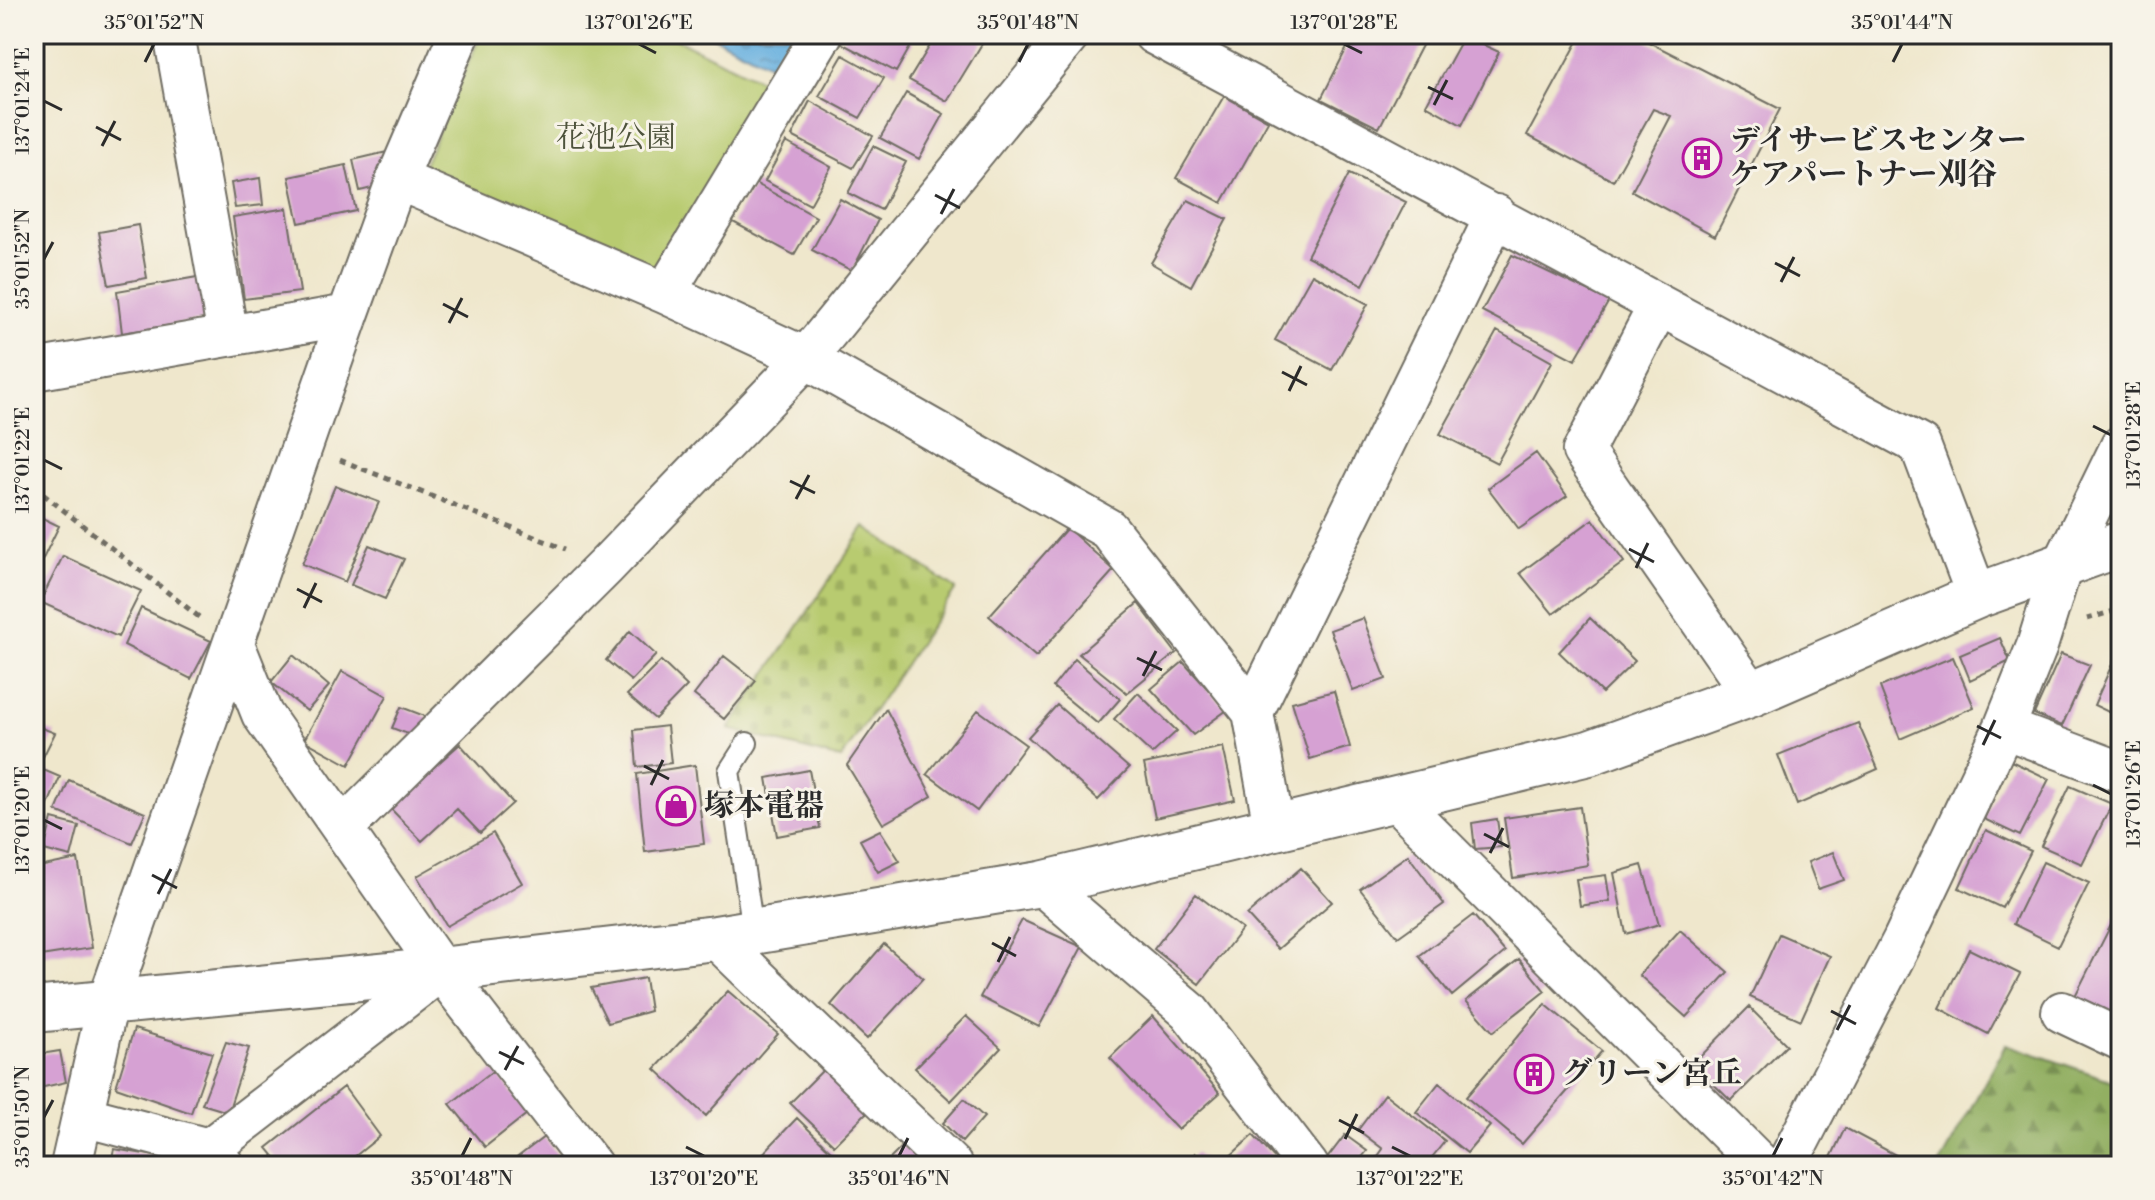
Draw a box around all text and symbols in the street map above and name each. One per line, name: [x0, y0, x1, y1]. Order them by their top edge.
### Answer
text: 35°01'52"N: [104, 11, 204, 36]
text: 137°01'26"E: [585, 11, 693, 36]
text: 35°01'48"N: [977, 11, 1079, 36]
text: 137°01'28"E: [1290, 11, 1398, 36]
text: 35°01'44"N: [1851, 11, 1953, 36]
text: 137°01'24"E: [11, 47, 36, 155]
park label: 花池公園: [556, 119, 676, 157]
place label: デイサービスセンター ケアパートナー刈谷: [1730, 122, 2027, 194]
building icon: デイサービスセンター ケアパートナー刈谷: [1681, 137, 1723, 179]
text: 35°01'52"N: [11, 209, 36, 309]
text: 137°01'28"E: [2122, 381, 2147, 489]
text: 137°01'22"E: [11, 407, 36, 513]
text: 137°01'26"E: [2122, 740, 2147, 848]
text: 137°01'20"E: [11, 766, 36, 874]
shop icon: 塚本電器: [655, 785, 697, 827]
place label: 塚本電器: [704, 787, 824, 825]
building icon: グリーン宮丘: [1513, 1053, 1555, 1095]
place label: グリーン宮丘: [1562, 1055, 1741, 1093]
text: 35°01'50"N: [11, 1066, 36, 1168]
text: 35°01'48"N: [411, 1167, 513, 1192]
text: 137°01'20"E: [650, 1167, 758, 1192]
text: 35°01'46"N: [848, 1167, 950, 1192]
text: 137°01'22"E: [1357, 1167, 1463, 1192]
text: 35°01'42"N: [1722, 1167, 1824, 1192]

